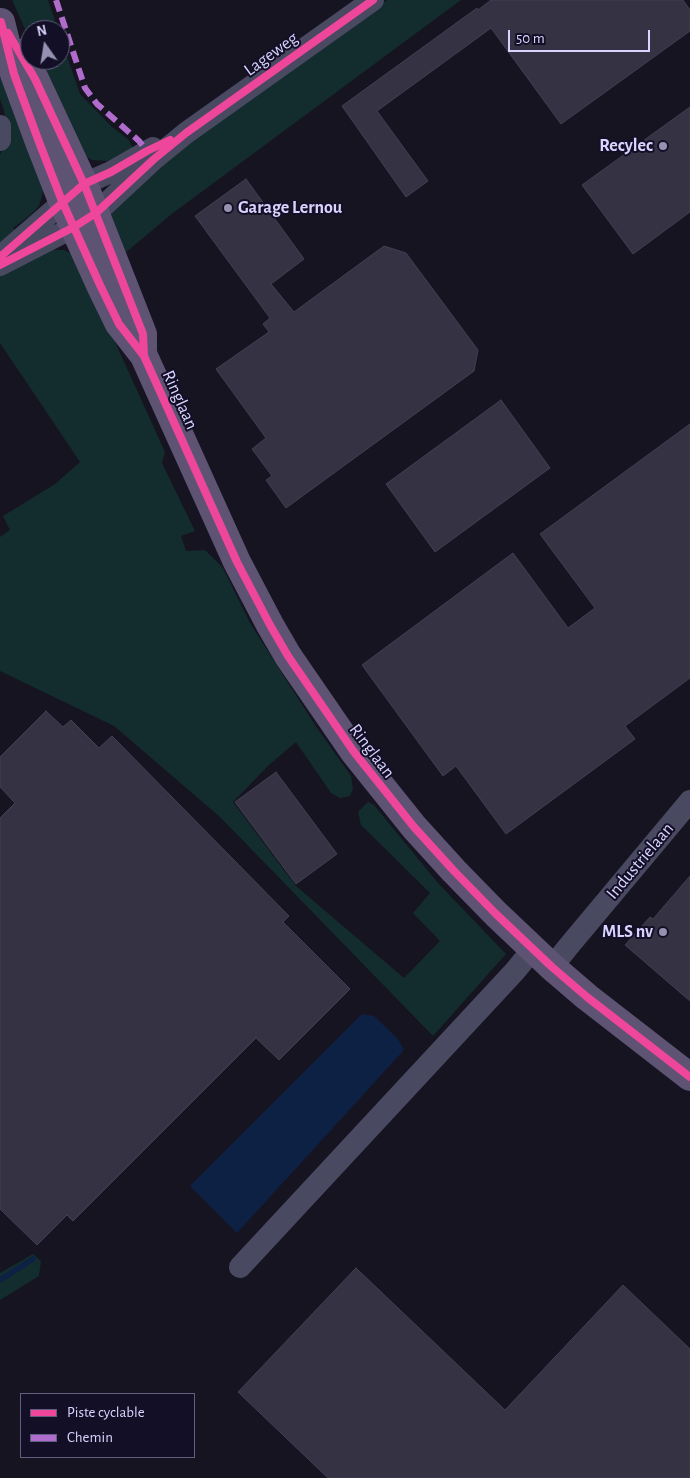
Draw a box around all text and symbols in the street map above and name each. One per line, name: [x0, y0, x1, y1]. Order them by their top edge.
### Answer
north arrow: [20, 20, 70, 70]
scale bar: [510, 20, 652, 52]
text: N: [36, 23, 48, 39]
street label: Lageweg: [240, 27, 302, 81]
text: 50 m: [516, 31, 545, 46]
place label: Recylec: [599, 135, 653, 157]
marker: Recylec: [657, 140, 669, 152]
place label: Garage Lernou: [238, 197, 342, 219]
marker: Garage Lernou: [222, 202, 234, 214]
street label: Ringlaan: [157, 367, 203, 433]
street label: Ringlaan: [345, 720, 399, 782]
street label: Industrielaan: [602, 818, 678, 904]
place label: MLS nv: [602, 921, 653, 943]
marker: MLS nv: [657, 926, 669, 938]
legend: [20, 1393, 195, 1458]
text: Piste cyclable: [67, 1405, 145, 1420]
text: Chemin: [67, 1430, 113, 1445]

